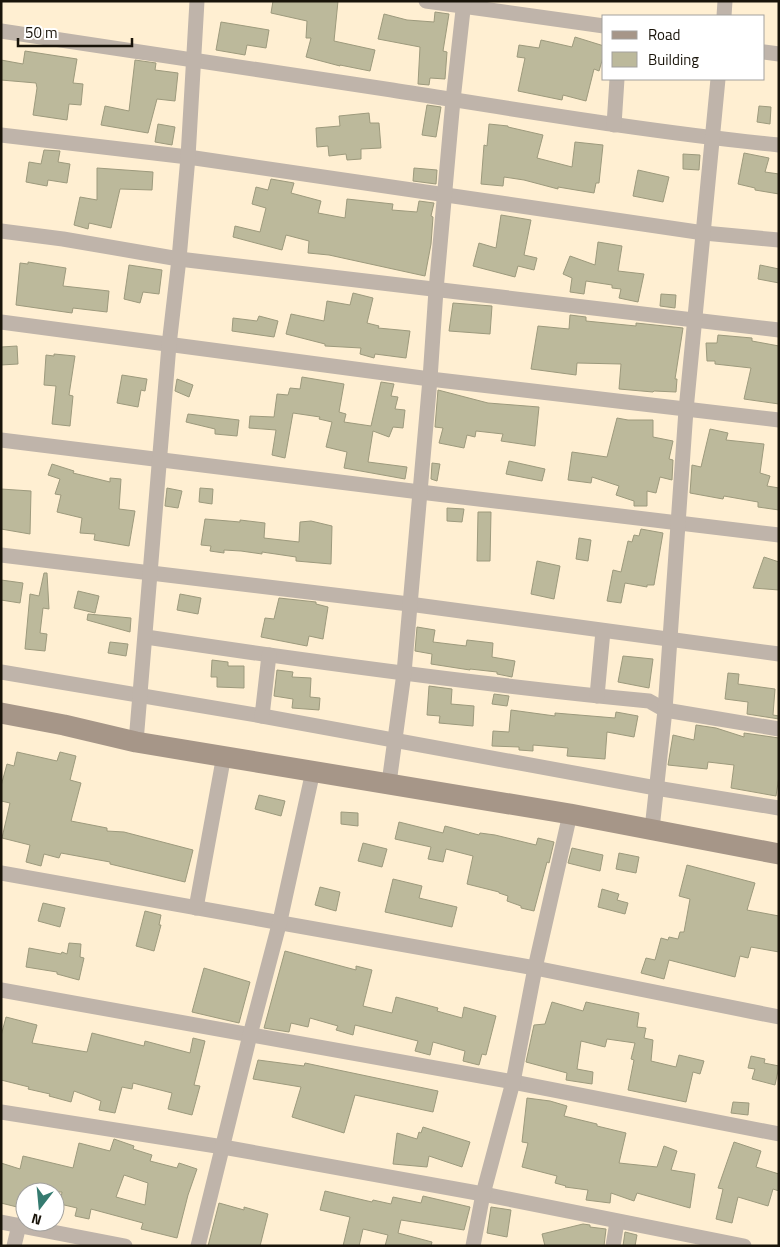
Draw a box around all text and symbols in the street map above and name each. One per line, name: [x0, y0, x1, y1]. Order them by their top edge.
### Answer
scale bar: [18, 15, 131, 47]
legend: [602, 15, 765, 80]
text: 50 m: [25, 21, 58, 44]
text: Road: [648, 23, 680, 46]
text: Building: [648, 48, 699, 71]
north arrow: [15, 1182, 65, 1232]
text: N: [29, 1209, 44, 1231]

